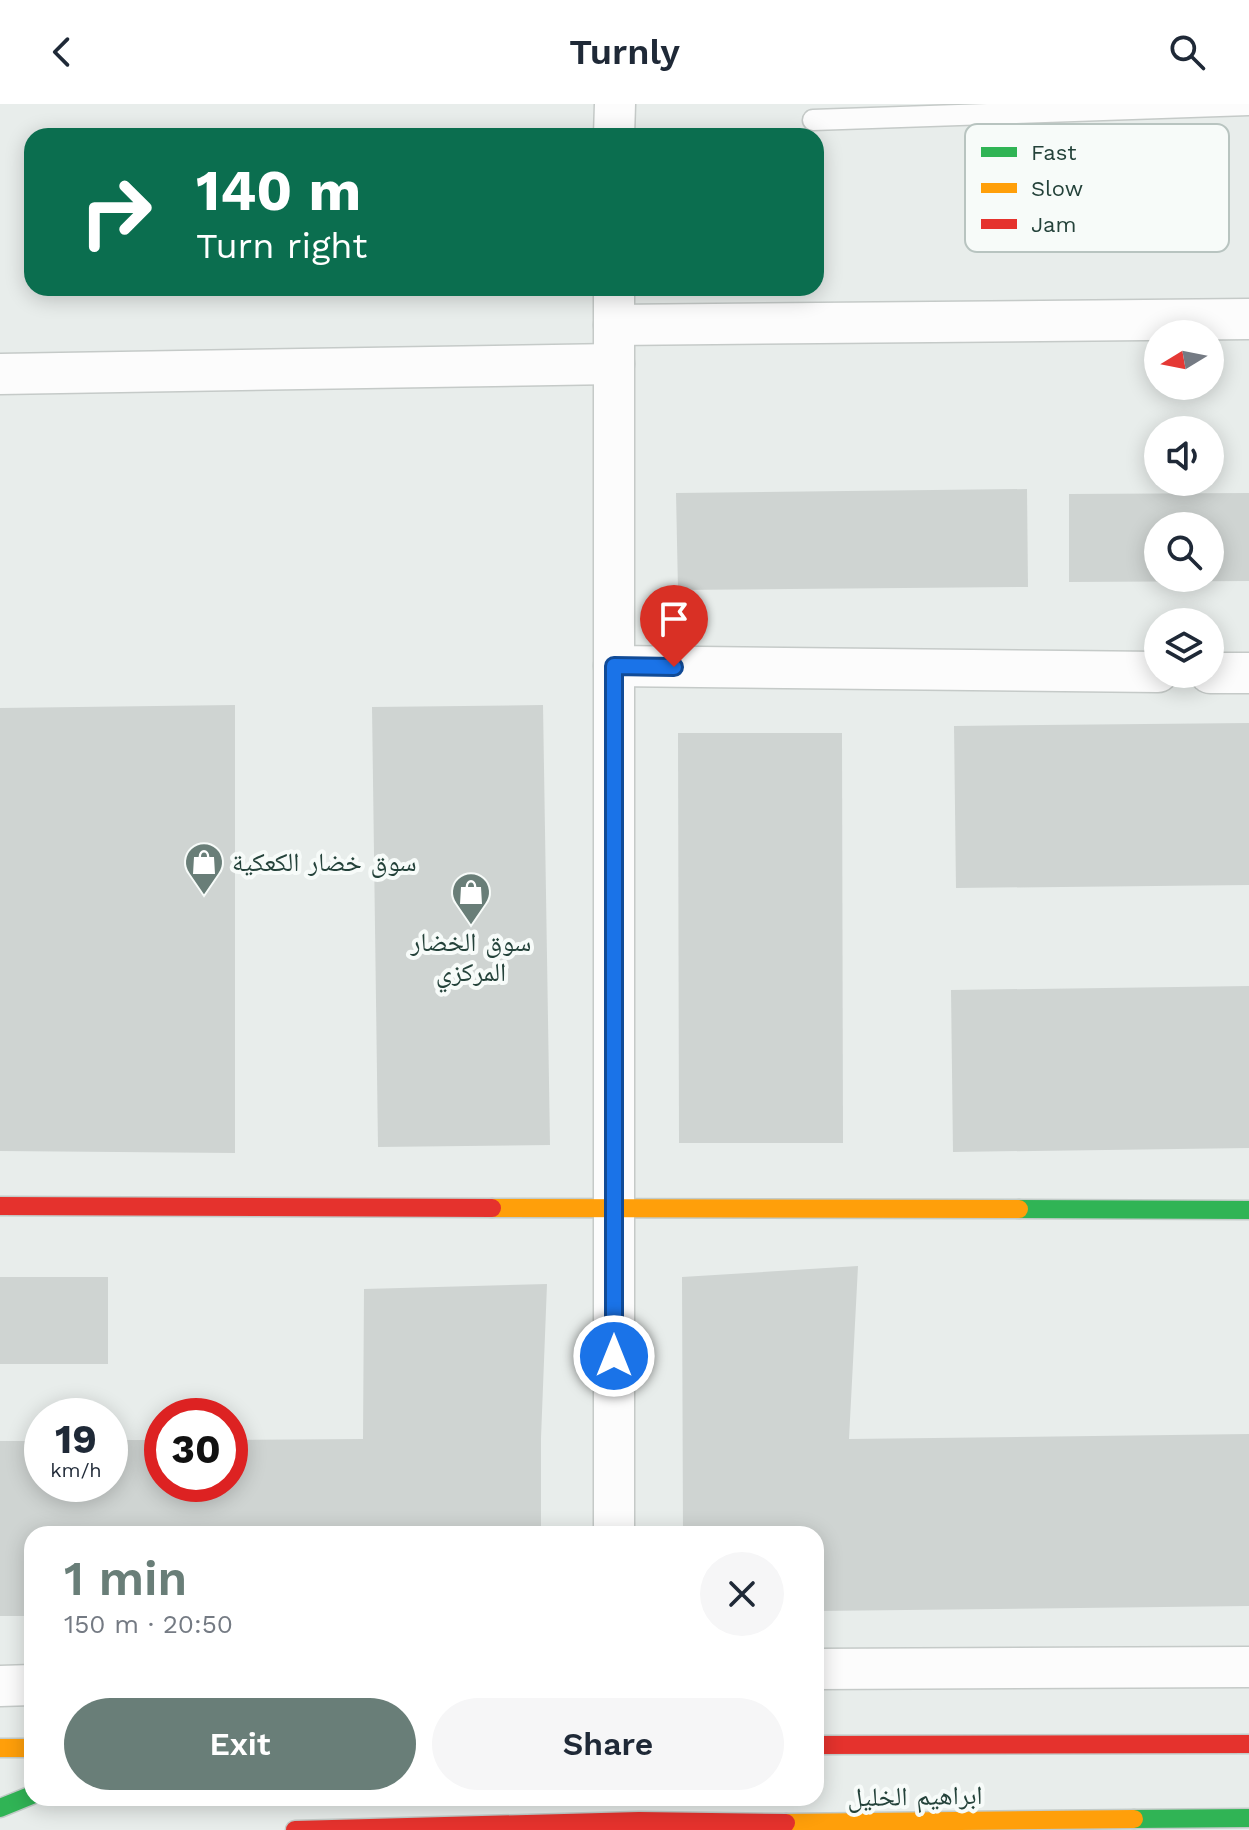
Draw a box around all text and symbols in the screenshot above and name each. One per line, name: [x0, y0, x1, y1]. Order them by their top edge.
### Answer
icon: back: [40, 30, 84, 74]
icon: search: [1165, 30, 1209, 74]
text: Turnly: [569, 31, 680, 73]
legend: [965, 124, 1229, 252]
text: Fast: [1031, 140, 1077, 165]
text: 140 m: [196, 158, 361, 224]
icon: right: [64, 160, 168, 264]
text: Slow: [1031, 176, 1083, 201]
text: Jam: [1031, 212, 1076, 237]
text: Turn right: [196, 225, 367, 267]
north arrow: [1144, 320, 1224, 400]
map controls: [1144, 320, 1224, 688]
button: sound: [1144, 416, 1224, 496]
button: search: [1144, 512, 1224, 592]
pin: [640, 585, 708, 667]
icon: arrive: [652, 597, 696, 641]
button: layers: [1144, 608, 1224, 688]
shop icon: سوق خضار الكعكية: [183, 841, 225, 896]
place label: سوق خضار الكعكية: [232, 847, 417, 878]
shop icon: سوق الخضار المركزي: [450, 871, 492, 926]
place label: سوق الخضار المركزي: [410, 927, 531, 993]
position arrow: [572, 1314, 656, 1398]
speed limit sign: 30: [144, 1398, 248, 1502]
text: 19: [55, 1416, 97, 1463]
text: km/h: [50, 1458, 102, 1482]
text: 1 min: [64, 1550, 187, 1607]
button: close: [700, 1552, 784, 1636]
text: 150 m · 20:50: [64, 1609, 233, 1639]
button: Exit: [64, 1698, 416, 1790]
button: Share: [432, 1698, 784, 1790]
street label: ابراهيم الخليل: [847, 1780, 983, 1814]

